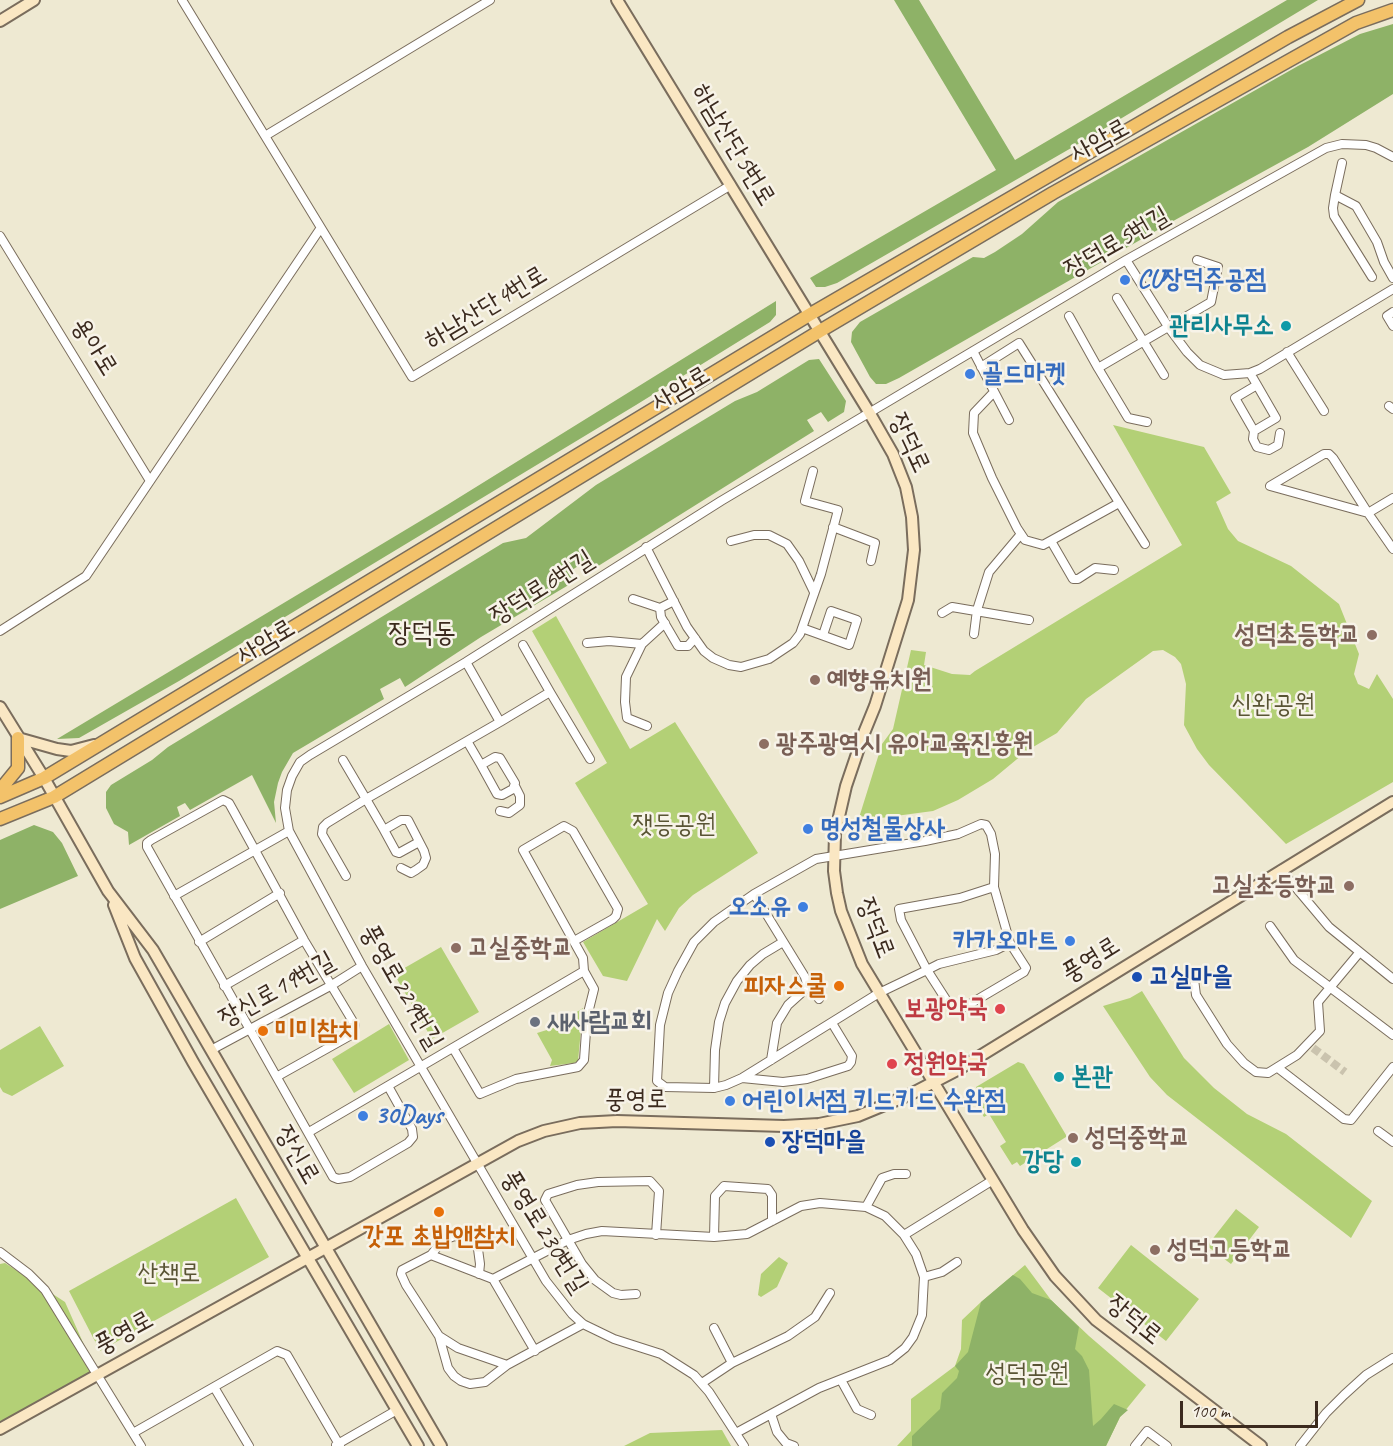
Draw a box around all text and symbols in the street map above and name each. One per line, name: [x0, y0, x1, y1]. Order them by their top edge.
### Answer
street label: 하남산단5번로: [684, 78, 782, 212]
street label: 사암로: [1065, 112, 1135, 170]
street label: 장덕로5번길: [1059, 200, 1175, 286]
street label: 하남산단4번로: [419, 259, 553, 357]
place label: CU장덕주공점: [1137, 264, 1266, 296]
marker: CU장덕주공점: [1118, 273, 1132, 287]
place label: 관리사무소: [1169, 310, 1274, 342]
street label: 용아로: [64, 312, 124, 382]
marker: 관리사무소: [1279, 319, 1293, 333]
place label: 골드마켓: [982, 358, 1066, 390]
street label: 사암로: [646, 359, 716, 419]
marker: 골드마켓: [963, 367, 977, 381]
street label: 장덕로: [882, 408, 936, 478]
street label: 장덕로6번길: [484, 544, 600, 632]
street label: 사암로: [231, 612, 301, 672]
district label: 장덕동: [388, 617, 456, 651]
place label: 성덕초등학교: [1234, 619, 1360, 651]
marker: 성덕초등학교: [1365, 628, 1379, 642]
place label: 예향유치원: [827, 664, 932, 696]
marker: 예향유치원: [808, 673, 822, 687]
park label: 신완공원: [1231, 689, 1315, 721]
place label: 광주광역시 유아교육진흥원: [776, 728, 1033, 760]
marker: 광주광역시 유아교육진흥원: [757, 737, 771, 751]
park label: 잿등공원: [632, 809, 716, 841]
place label: 명성철물상사: [820, 813, 946, 845]
marker: 명성철물상사: [801, 822, 815, 836]
place label: 고실초등학교: [1211, 870, 1337, 902]
marker: 고실초등학교: [1342, 879, 1356, 893]
place label: 오소유: [728, 891, 791, 923]
street label: 장덕로: [849, 893, 901, 963]
marker: 오소유: [796, 900, 810, 914]
street label: 풍영로229번길: [353, 919, 449, 1055]
place label: 카카오마트: [953, 925, 1058, 957]
street label: 풍영로: [1056, 930, 1126, 990]
place label: 고실중학교: [468, 932, 573, 964]
marker: 카카오마트: [1063, 934, 1077, 948]
marker: 고실중학교: [449, 941, 463, 955]
street label: 장신로19번길: [213, 945, 341, 1035]
place label: 고실마을: [1149, 961, 1233, 993]
place label: 피자스쿨: [743, 970, 827, 1002]
marker: 고실마을: [1130, 970, 1144, 984]
marker: 피자스쿨: [832, 979, 846, 993]
place label: 보광약국: [904, 993, 988, 1025]
marker: 보광약국: [993, 1002, 1007, 1016]
place label: 새사람교회: [547, 1006, 652, 1038]
place label: 미미참치: [275, 1015, 359, 1047]
marker: 새사람교회: [528, 1015, 542, 1029]
marker: 미미참치: [256, 1024, 270, 1038]
place label: 정원약국: [904, 1048, 988, 1080]
marker: 정원약국: [885, 1057, 899, 1071]
place label: 본관: [1071, 1061, 1113, 1093]
marker: 본관: [1052, 1070, 1066, 1084]
street label: 풍영로: [605, 1084, 667, 1116]
place label: 어린이서점 키드키드 수완점: [742, 1085, 1006, 1117]
marker: 어린이서점 키드키드 수완점: [723, 1094, 737, 1108]
place label: 30Days: [375, 1100, 443, 1132]
marker: 30Days: [356, 1109, 370, 1123]
street label: 장신로: [268, 1120, 326, 1190]
place label: 성덕중학교: [1085, 1122, 1190, 1154]
place label: 장덕마을: [782, 1126, 866, 1158]
marker: 성덕중학교: [1066, 1131, 1080, 1145]
marker: 장덕마을: [763, 1135, 777, 1149]
place label: 강당: [1022, 1146, 1064, 1178]
marker: 강당: [1069, 1155, 1083, 1169]
street label: 풍영로230번길: [494, 1164, 594, 1300]
marker: 갓포 초밥앤참치: [432, 1205, 446, 1219]
place label: 갓포 초밥앤참치: [363, 1221, 515, 1253]
place label: 성덕고등학교: [1167, 1234, 1293, 1266]
marker: 성덕고등학교: [1148, 1243, 1162, 1257]
park label: 산책로: [138, 1258, 200, 1290]
street label: 장덕로: [1100, 1288, 1168, 1352]
street label: 풍영로: [89, 1304, 159, 1362]
park label: 성덕공원: [985, 1358, 1069, 1390]
scale bar: [1183, 1389, 1321, 1427]
text: 100 m: [1191, 1400, 1230, 1422]

